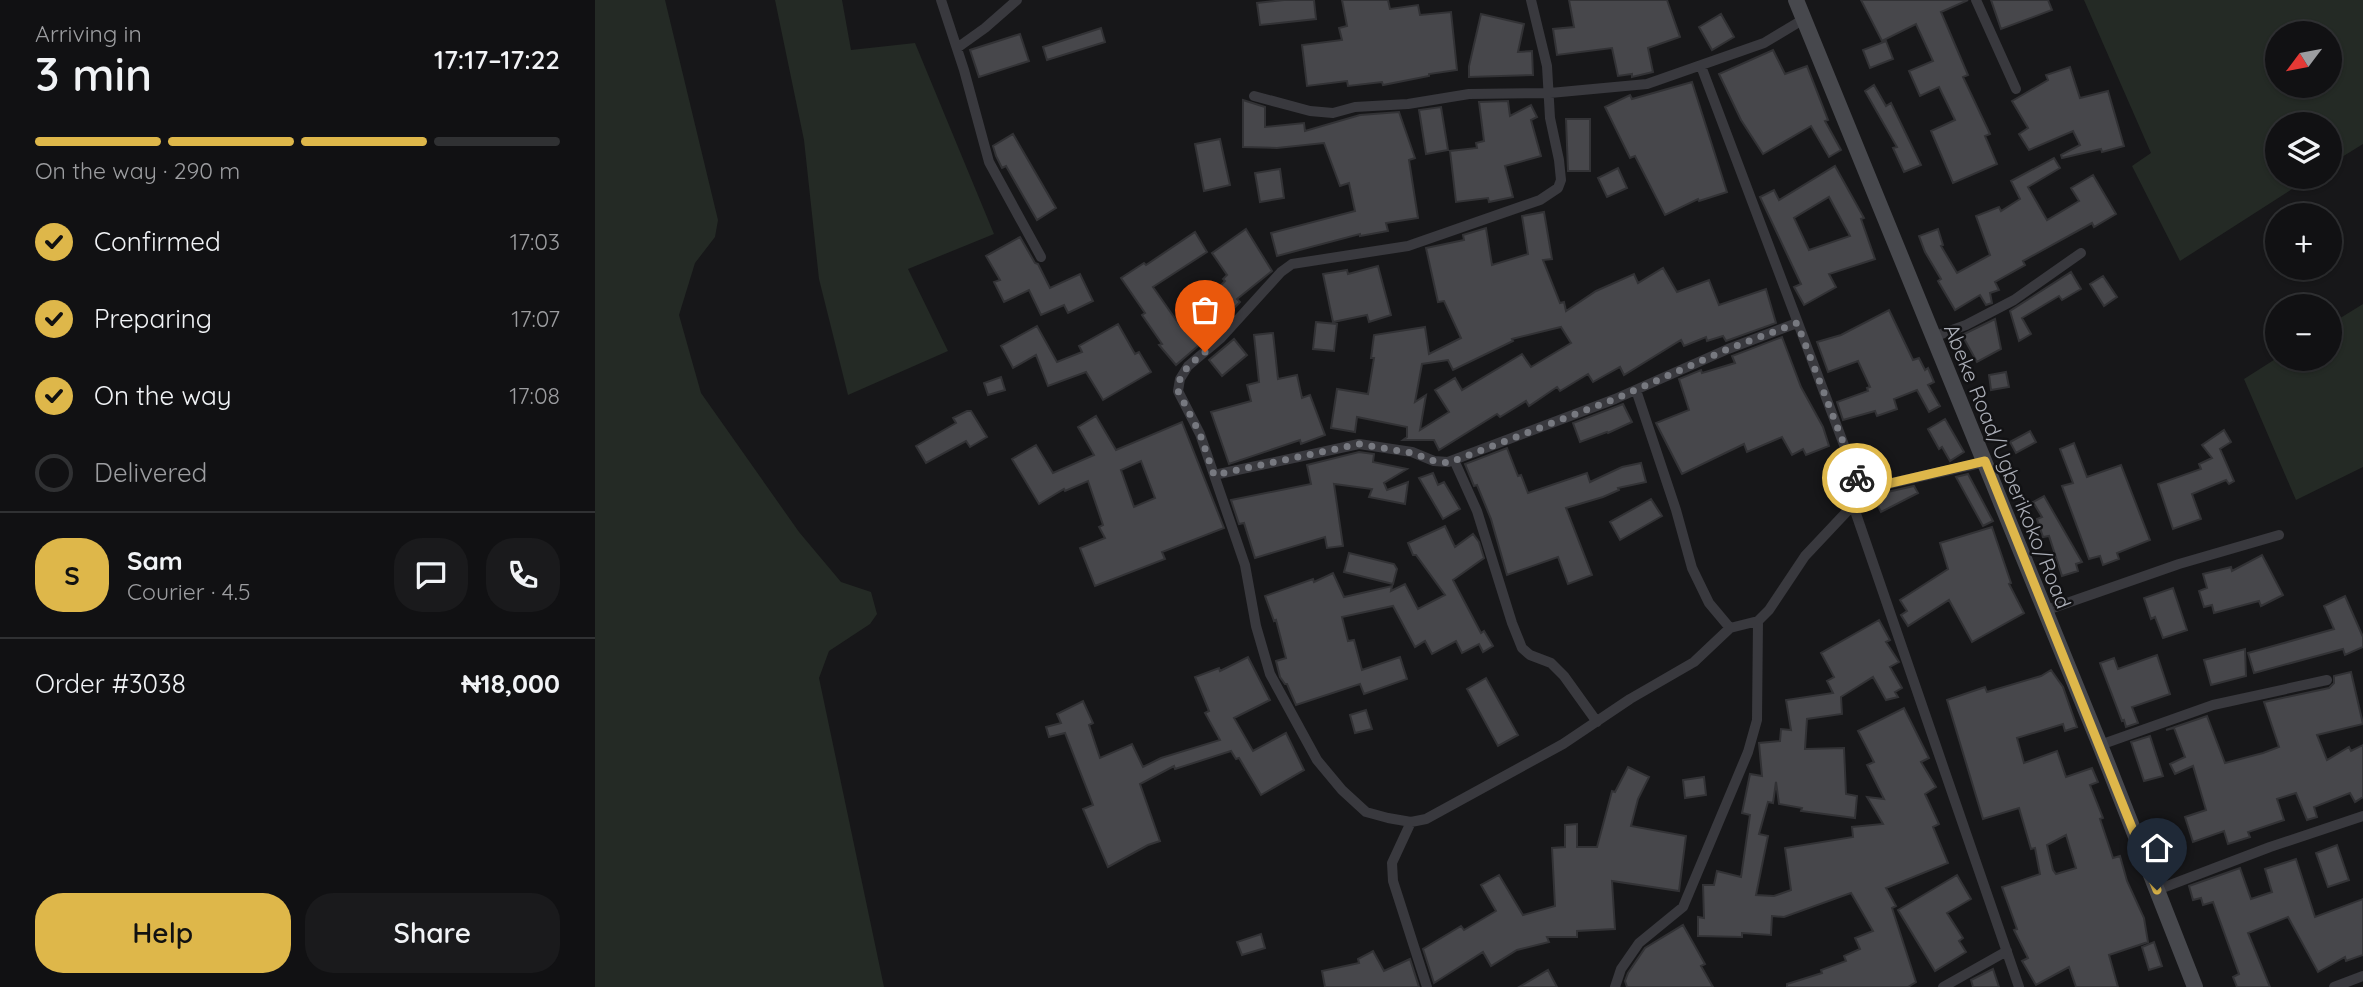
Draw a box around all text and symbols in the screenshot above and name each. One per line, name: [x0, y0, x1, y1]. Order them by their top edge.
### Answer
text: Arriving in: [35, 19, 142, 48]
north arrow: [2265, 21, 2341, 98]
map controls: [2265, 21, 2342, 371]
text: 17:17–17:22: [434, 43, 560, 76]
text: 3 min: [35, 45, 152, 103]
button: layers: [2265, 112, 2342, 189]
text: On the way · 290 m: [35, 156, 240, 185]
button: +: [2265, 203, 2342, 280]
icon: check: [35, 223, 73, 261]
text: Confirmed: [94, 225, 221, 258]
text: 17:03: [510, 227, 560, 256]
pin: [1175, 280, 1235, 352]
icon: bag: [1186, 291, 1224, 329]
button: −: [2265, 294, 2342, 371]
icon: check: [35, 300, 73, 338]
text: Preparing: [94, 302, 212, 335]
text: 17:07: [511, 304, 560, 333]
street label: Abeke Road/Ugberikoko/Road: [1939, 320, 2077, 612]
icon: check: [35, 377, 73, 415]
text: On the way: [94, 379, 232, 412]
text: 17:08: [509, 381, 560, 410]
courier: [1822, 443, 1892, 513]
text: Delivered: [94, 456, 207, 489]
icon: bike: [1838, 459, 1876, 497]
button: chat: [394, 538, 468, 612]
button: phone: [486, 538, 560, 612]
text: Sam: [127, 544, 183, 577]
text: S: [64, 559, 80, 592]
text: Courier · 4.5: [127, 577, 251, 606]
text: Order #3038: [35, 667, 186, 700]
text: ₦18,000: [461, 667, 560, 700]
pin: [2127, 818, 2187, 890]
icon: home: [2138, 829, 2176, 867]
button: Help: [35, 893, 291, 973]
button: Share: [305, 893, 560, 973]

